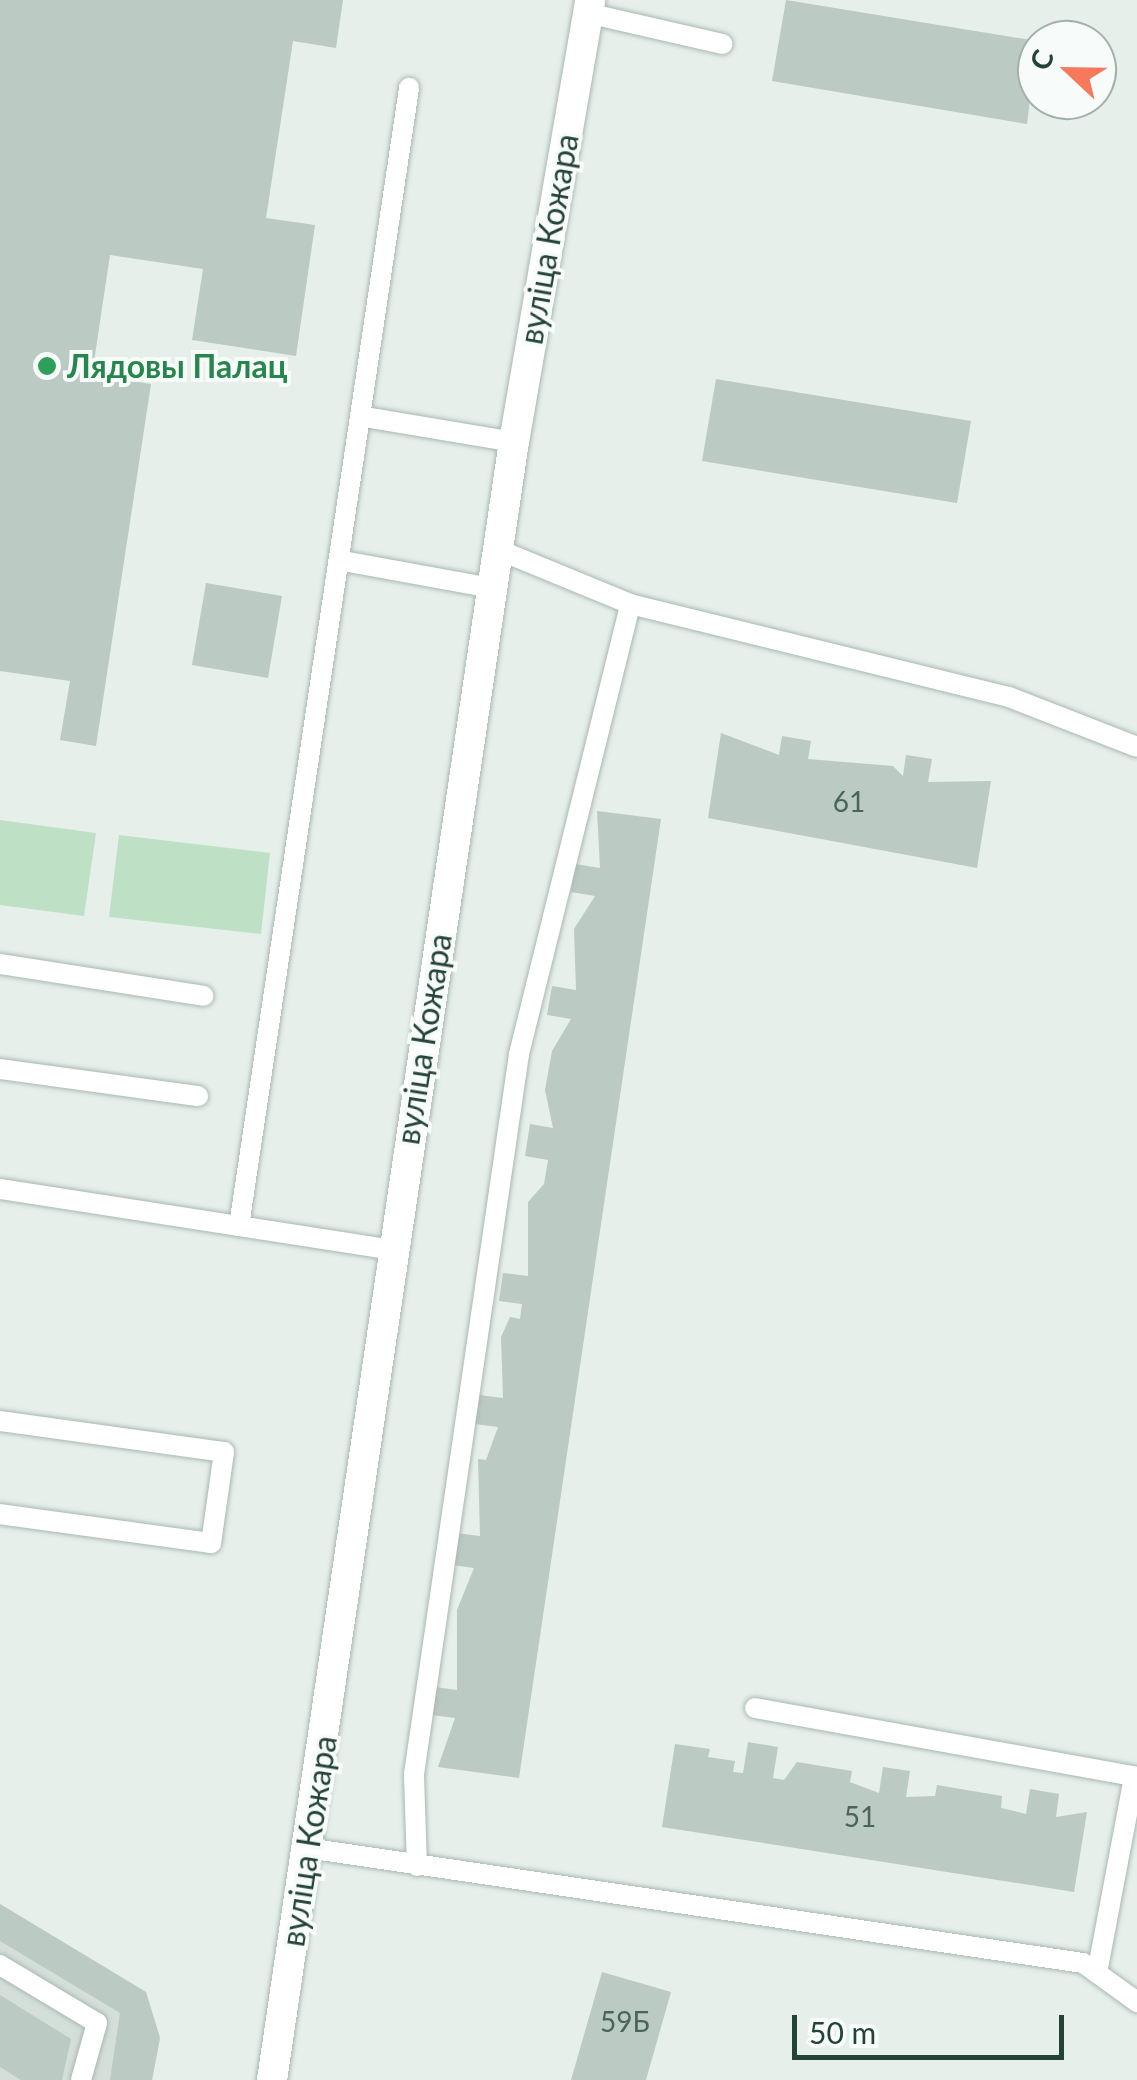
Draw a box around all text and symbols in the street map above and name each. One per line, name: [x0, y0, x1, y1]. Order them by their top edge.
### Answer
north arrow: [1017, 20, 1117, 120]
text: С: [1022, 45, 1060, 74]
street label: вуліца Кожара: [512, 131, 586, 347]
place label: Лядовы Палац: [67, 347, 287, 385]
marker: Лядовы Палац: [36, 355, 58, 377]
house number: 61: [833, 784, 865, 818]
street label: вуліца Кожара: [388, 931, 460, 1147]
street label: вуліца Кожара: [273, 1733, 345, 1949]
house number: 51: [844, 1799, 876, 1833]
scale bar: [797, 1995, 1070, 2057]
house number: 59Б: [600, 2004, 650, 2038]
text: 50 m: [809, 2014, 876, 2050]

